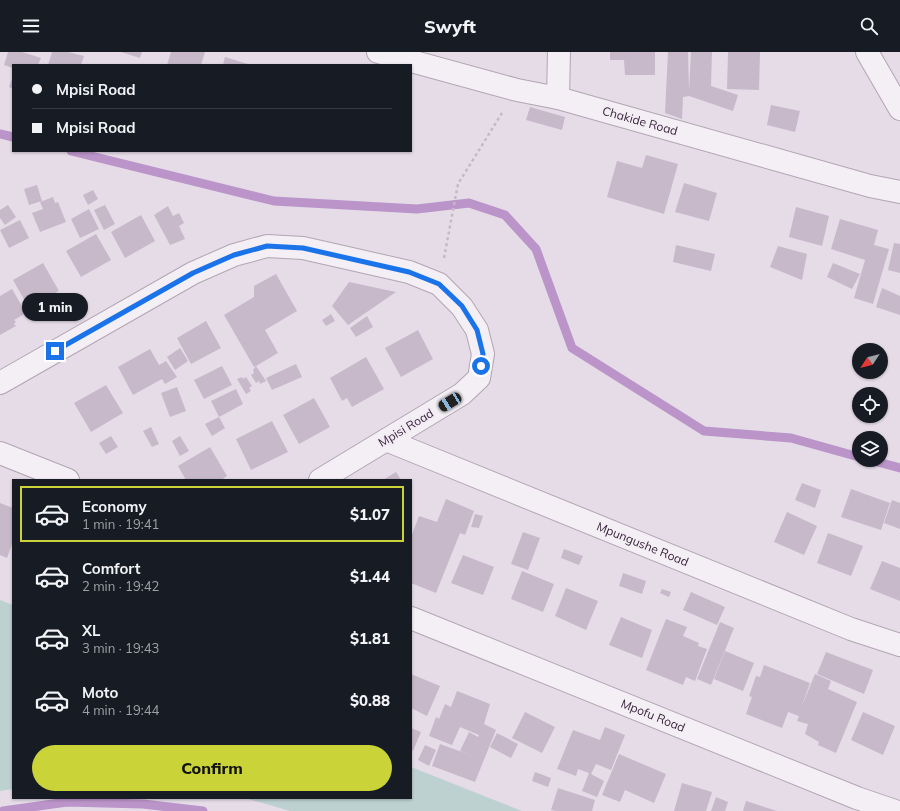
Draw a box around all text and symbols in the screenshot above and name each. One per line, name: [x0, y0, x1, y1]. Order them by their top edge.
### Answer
icon: menu: [20, 15, 42, 37]
text: Swyft: [424, 15, 476, 38]
icon: search: [858, 15, 880, 37]
text: Mpisi Road: [56, 80, 136, 99]
street label: Chakide Road: [601, 103, 680, 138]
text: Mpisi Road: [56, 118, 136, 137]
callout: 1 min: [22, 293, 88, 321]
text: 1 min: [38, 299, 72, 315]
route end: [46, 342, 64, 360]
north arrow: [852, 343, 888, 379]
map controls: [852, 343, 888, 467]
route start: [472, 357, 490, 375]
button: locate: [852, 387, 888, 423]
car: [437, 391, 463, 413]
street label: Mpisi Road: [375, 405, 436, 450]
button: layers: [852, 431, 888, 467]
icon: car: [34, 496, 70, 532]
text: Economy: [82, 497, 147, 516]
text: $1.07: [350, 505, 390, 524]
text: 1 min · 19:41: [82, 516, 159, 532]
street label: Mpungushe Road: [595, 518, 691, 569]
icon: car: [34, 558, 70, 594]
text: Comfort: [82, 559, 140, 578]
text: $1.44: [350, 567, 390, 586]
text: 2 min · 19:42: [82, 578, 159, 594]
icon: car: [34, 620, 70, 656]
text: XL: [82, 621, 100, 640]
text: $1.81: [350, 629, 390, 648]
text: 3 min · 19:43: [82, 640, 159, 656]
icon: car: [34, 682, 70, 718]
text: Moto: [82, 683, 118, 702]
text: $0.88: [350, 691, 390, 710]
street label: Mpofu Road: [619, 696, 687, 735]
text: 4 min · 19:44: [82, 702, 159, 718]
button: Confirm: [32, 745, 392, 791]

